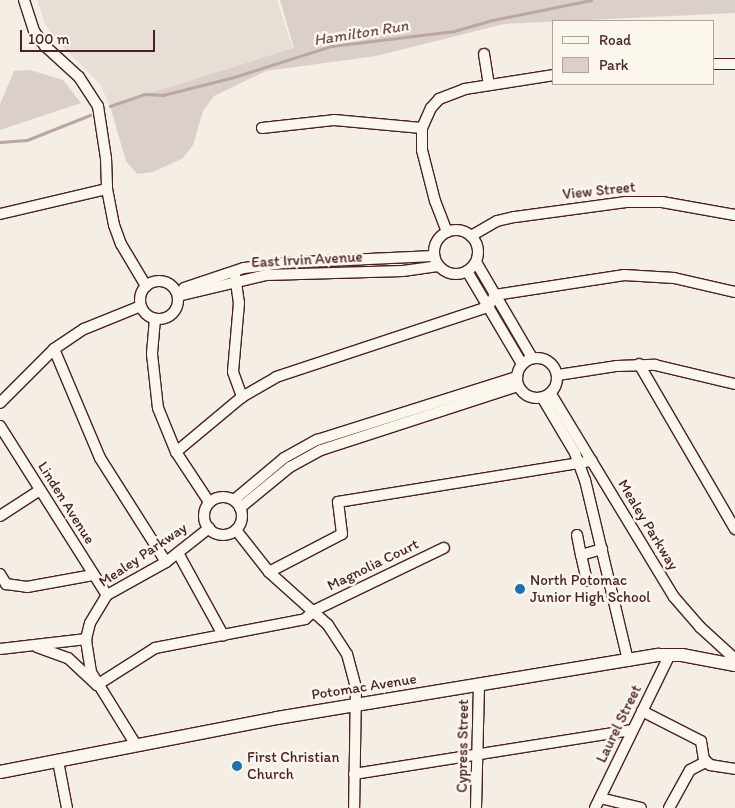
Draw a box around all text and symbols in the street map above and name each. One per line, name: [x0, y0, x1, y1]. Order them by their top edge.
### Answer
water label: Hamilton Run: [312, 16, 410, 50]
scale bar: [22, 20, 158, 52]
legend: [552, 20, 715, 85]
text: 100 m: [28, 30, 69, 48]
text: Road: [599, 31, 631, 49]
text: Park: [599, 56, 629, 74]
street label: View Street: [562, 178, 636, 204]
street label: East Irvin Avenue: [250, 248, 364, 272]
street label: Linden Avenue: [34, 458, 98, 548]
street label: Mealey Parkway: [614, 477, 682, 573]
street label: Mealey Parkway: [96, 519, 190, 591]
street label: Magnolia Court: [324, 535, 422, 595]
place label: North Potomac Junior High School: [530, 571, 650, 606]
marker: North Potomac Junior High School: [514, 583, 526, 595]
street label: Potomac Avenue: [310, 670, 418, 704]
street label: Laurel Street: [592, 682, 646, 766]
street label: Cypress Street: [453, 699, 473, 793]
place label: First Christian Church: [247, 748, 339, 783]
marker: First Christian Church: [231, 760, 243, 772]

